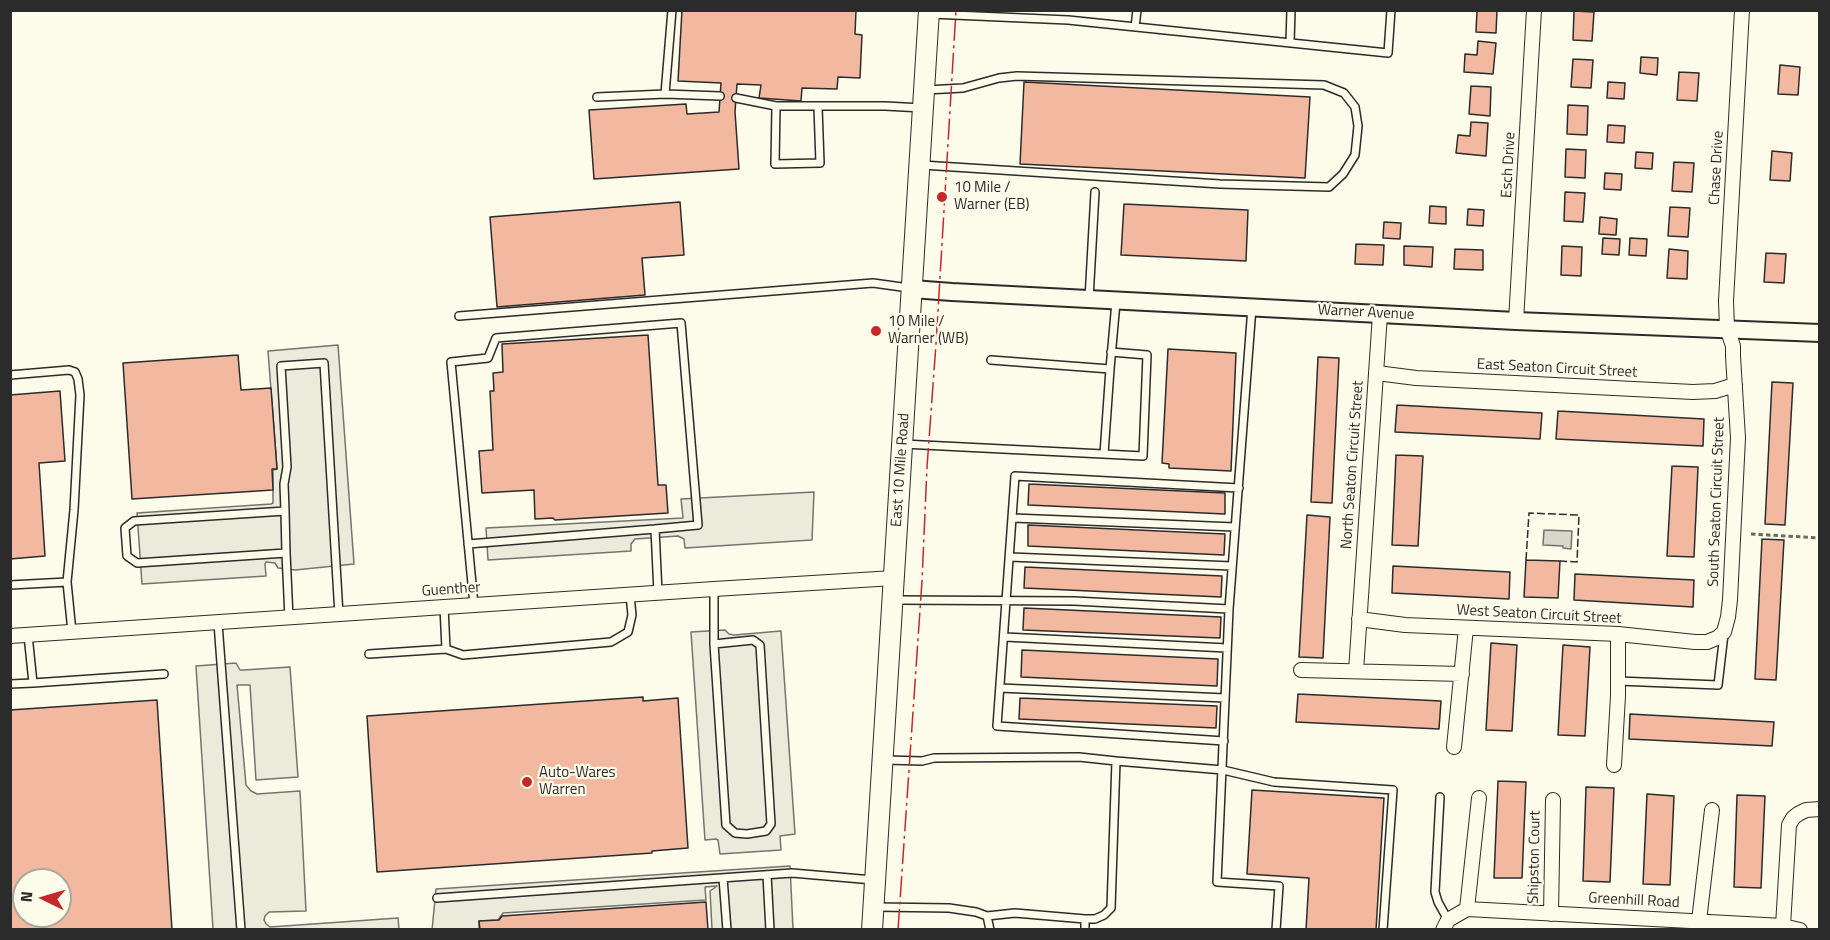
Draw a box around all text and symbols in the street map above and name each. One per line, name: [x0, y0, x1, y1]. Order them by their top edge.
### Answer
street label: Chase Drive: [1706, 130, 1728, 206]
street label: Esch Drive: [1498, 132, 1520, 198]
place label: 10 Mile / Warner (EB): [954, 179, 1029, 214]
marker: 10 Mile / Warner (EB): [935, 190, 949, 204]
street label: Warner Avenue: [1317, 301, 1415, 325]
place label: 10 Mile / Warner (WB): [888, 313, 968, 348]
marker: 10 Mile / Warner (WB): [869, 324, 883, 338]
street label: East Seaton Circuit Street: [1476, 356, 1638, 382]
street label: North Seaton Circuit Street: [1338, 380, 1368, 550]
street label: East 10 Mile Road: [888, 412, 914, 528]
street label: South Seaton Circuit Street: [1705, 417, 1729, 587]
street label: Guenther: [421, 579, 481, 601]
street label: West Seaton Circuit Street: [1456, 602, 1622, 628]
place label: Auto-Wares Warren: [539, 764, 616, 799]
marker: Auto-Wares Warren: [520, 775, 534, 789]
street label: Shipston Court: [1525, 810, 1545, 904]
north arrow: [12, 868, 72, 928]
text: N: [14, 890, 38, 903]
street label: Greenhill Road: [1588, 890, 1680, 912]

